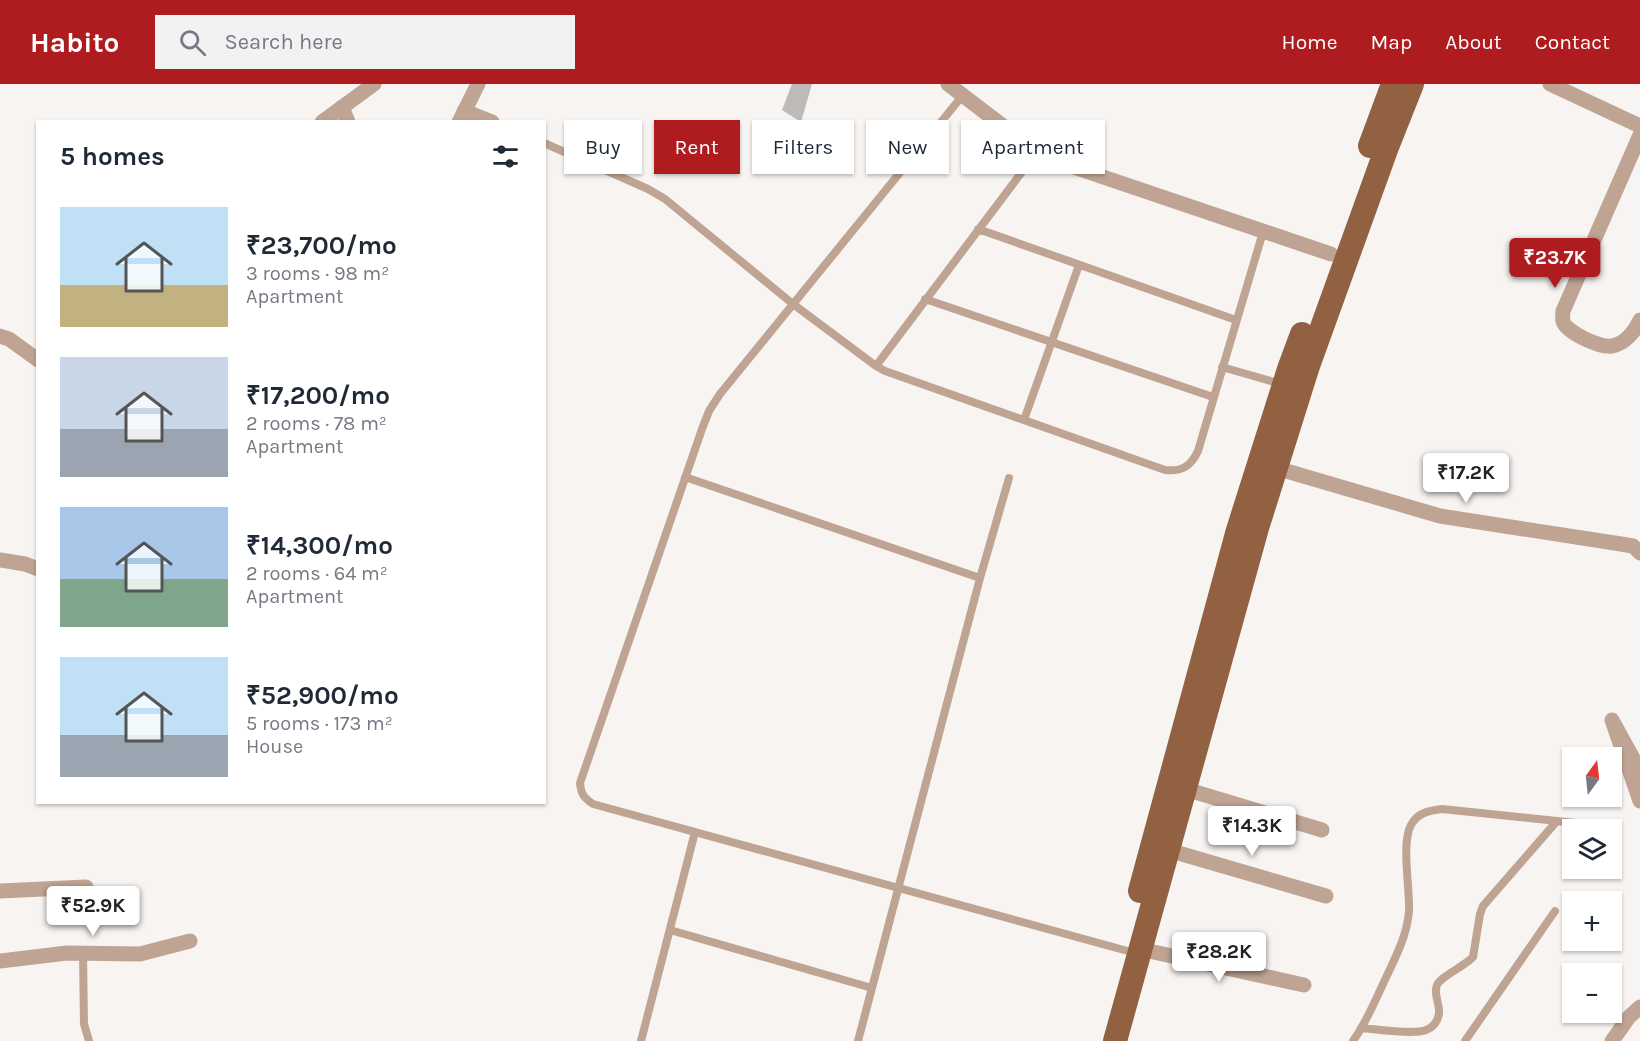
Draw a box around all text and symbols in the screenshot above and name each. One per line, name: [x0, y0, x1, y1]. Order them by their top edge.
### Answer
search box: [155, 15, 575, 69]
text: Habito: [30, 26, 119, 59]
icon: search: [176, 26, 209, 59]
text: Search here: [224, 29, 343, 55]
text: Home: [1282, 30, 1338, 54]
text: Map: [1371, 30, 1412, 54]
text: About: [1445, 30, 1502, 54]
text: Contact: [1535, 30, 1610, 54]
chip: Buy: [564, 120, 642, 174]
chip: Rent: [654, 120, 740, 174]
chip: Filters: [752, 120, 854, 174]
chip: New: [866, 120, 949, 174]
chip: Apartment: [961, 120, 1105, 174]
icon: filters: [489, 140, 522, 173]
text: 5 homes: [60, 141, 165, 172]
text: ₹23,700/mo: [246, 230, 397, 261]
icon: home: [108, 231, 180, 303]
pin: ₹23.7K: [1506, 238, 1604, 289]
text: ₹23.7K: [1523, 246, 1587, 269]
text: 3 rooms · 98 m²: [246, 262, 389, 285]
text: Apartment: [246, 285, 344, 308]
text: ₹17,200/mo: [246, 380, 390, 411]
icon: home: [108, 381, 180, 453]
text: 2 rooms · 78 m²: [246, 412, 387, 435]
text: Apartment: [246, 435, 344, 458]
pin: ₹17.2K: [1417, 453, 1515, 504]
text: ₹17.2K: [1437, 461, 1495, 484]
text: ₹14,300/mo: [246, 530, 393, 561]
icon: home: [108, 531, 180, 603]
text: 2 rooms · 64 m²: [246, 562, 388, 585]
text: Apartment: [246, 585, 344, 608]
text: ₹52,900/mo: [246, 680, 399, 711]
icon: home: [108, 681, 180, 753]
text: 5 rooms · 173 m²: [246, 712, 393, 735]
text: House: [246, 735, 303, 758]
north arrow: [1562, 747, 1622, 807]
map controls: [1562, 747, 1622, 1023]
pin: ₹14.3K: [1203, 806, 1301, 857]
text: ₹14.3K: [1222, 814, 1282, 837]
button: layers: [1562, 819, 1622, 879]
pin: ₹52.9K: [44, 886, 142, 937]
button: +: [1562, 891, 1622, 951]
text: ₹52.9K: [61, 894, 125, 917]
pin: ₹28.2K: [1170, 932, 1268, 983]
text: ₹28.2K: [1186, 940, 1252, 963]
button: −: [1562, 963, 1622, 1023]

